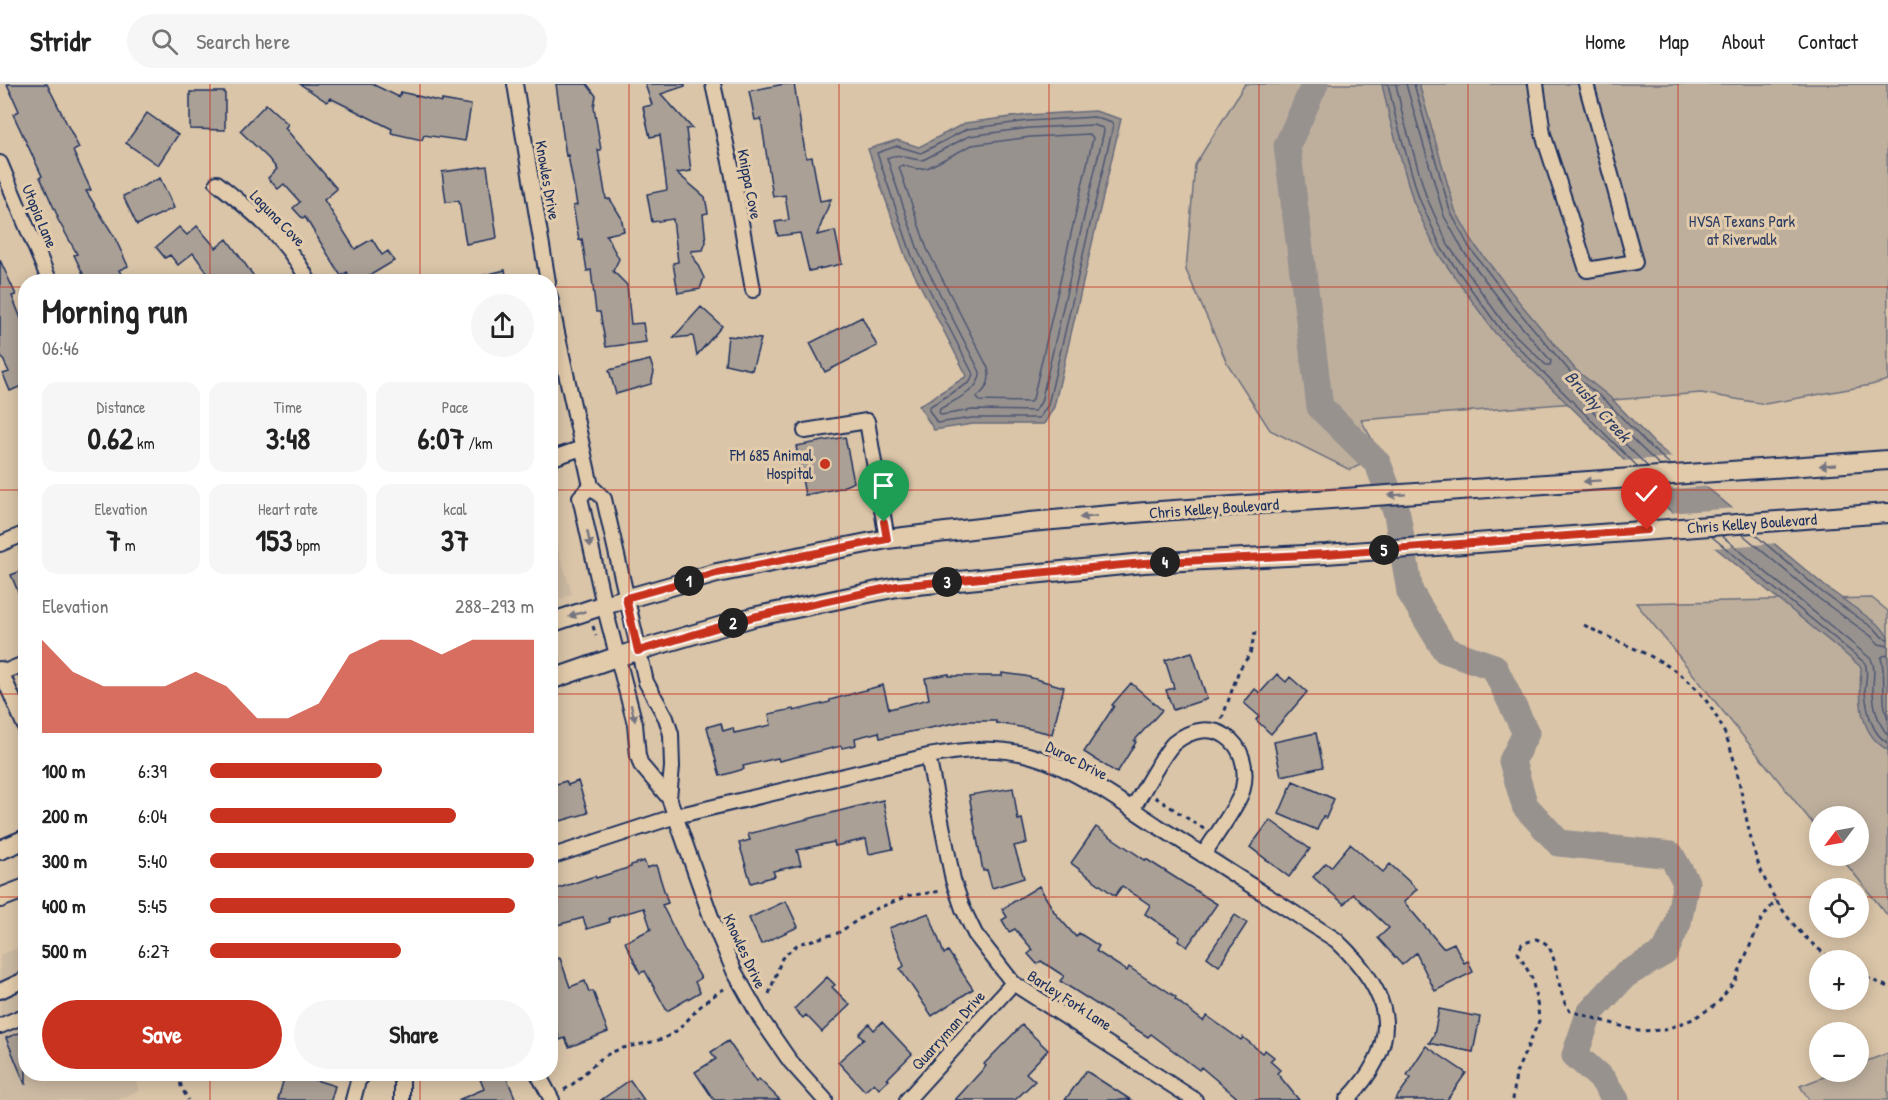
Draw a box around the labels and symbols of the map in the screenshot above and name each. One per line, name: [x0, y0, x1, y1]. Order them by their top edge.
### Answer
street label: Knowles Drive: [530, 139, 566, 222]
street label: Knippa Cove: [732, 147, 768, 221]
street label: Utopia Lane: [17, 181, 63, 252]
street label: Laguna Cove: [245, 185, 311, 252]
park label: HVSA Texans Park at Riverwalk: [1689, 210, 1796, 250]
water label: Brushy Creek: [1559, 365, 1638, 448]
place label: FM 685 Animal Hospital: [729, 444, 814, 484]
marker: FM 685 Animal Hospital: [818, 457, 832, 471]
pin: [858, 460, 909, 522]
one-way arrow: [1819, 460, 1838, 469]
pin: [1621, 468, 1672, 530]
one-way arrow: [1582, 476, 1601, 486]
one-way arrow: [1388, 490, 1407, 500]
street label: Chris Kelley Boulevard: [1148, 492, 1280, 524]
street label: Chris Kelley Boulevard: [1686, 507, 1818, 539]
one-way arrow: [1079, 512, 1098, 522]
one-way arrow: [585, 529, 595, 548]
pin: 5: [1369, 535, 1399, 565]
pin: 4: [1150, 547, 1180, 577]
pin: 1: [674, 566, 704, 596]
pin: 3: [932, 567, 962, 597]
pin: 2: [718, 608, 748, 638]
one-way arrow: [568, 609, 586, 619]
one-way arrow: [628, 704, 638, 722]
street label: Duroc Drive: [1042, 735, 1112, 785]
north arrow: [1809, 806, 1869, 866]
street label: Knowles Drive: [718, 910, 772, 992]
street label: Barley Fork Lane: [1024, 965, 1117, 1036]
street label: Quarryman Drive: [906, 985, 990, 1075]

